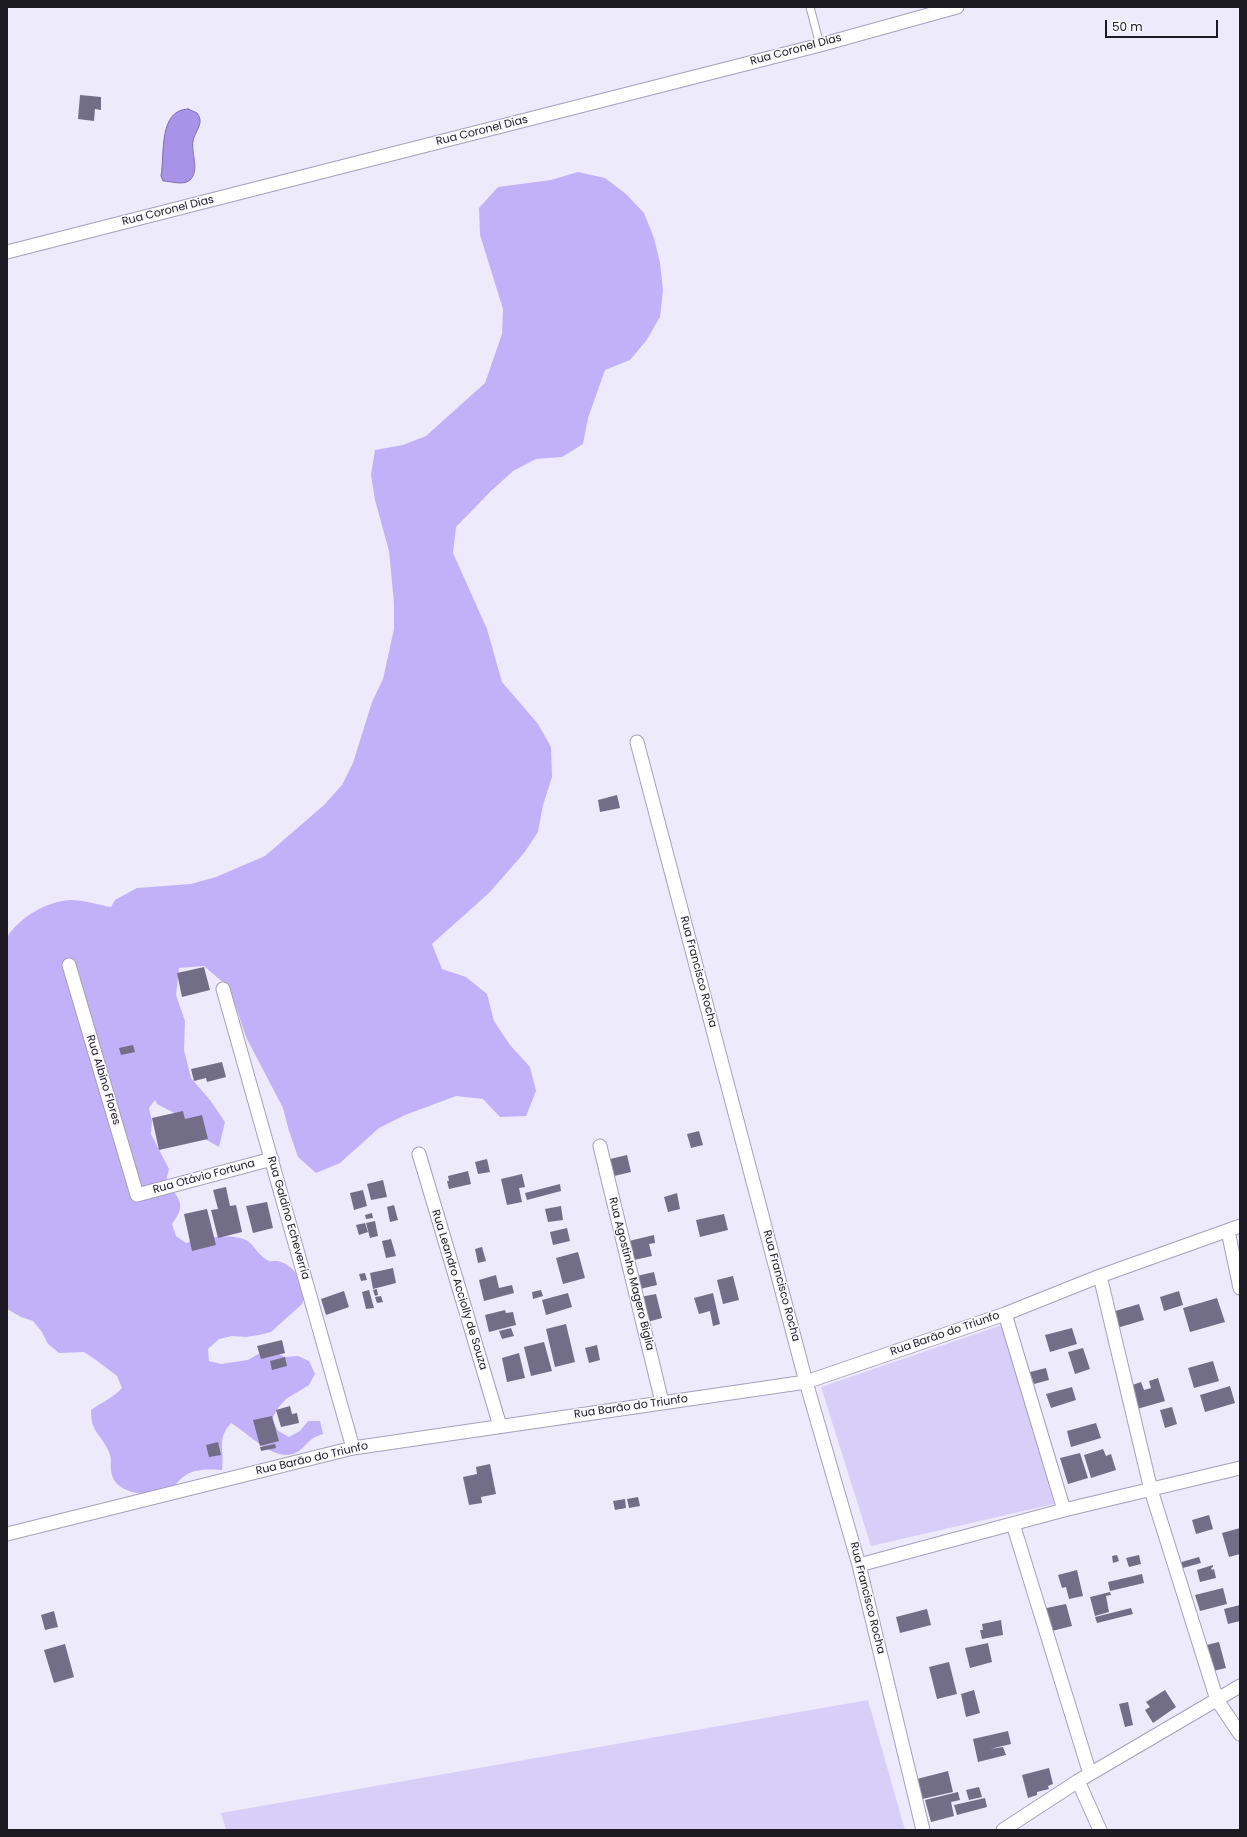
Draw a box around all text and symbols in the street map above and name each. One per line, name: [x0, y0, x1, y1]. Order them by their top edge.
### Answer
scale bar: [1107, 12, 1220, 38]
text: 50 m: [1112, 18, 1143, 35]
street label: Rua Coronel Dias: [749, 31, 843, 69]
street label: Rua Coronel Dias: [435, 113, 529, 149]
street label: Rua Coronel Dias: [121, 193, 215, 229]
street label: Rua Francisco Rocha: [677, 915, 719, 1029]
street label: Rua Albino Flores: [83, 1033, 123, 1127]
street label: Rua Galdino Echeverria: [264, 1155, 312, 1281]
street label: Rua Otávio Fortuna: [151, 1157, 257, 1197]
street label: Rua Agostinho Magero Biglia: [606, 1196, 656, 1352]
street label: Rua Leandro Acciolly de Souza: [428, 1208, 490, 1372]
street label: Rua Francisco Rocha: [760, 1229, 802, 1343]
street label: Rua Barão do Triunfo: [889, 1309, 1001, 1359]
street label: Rua Barão do Triunfo: [573, 1392, 689, 1422]
street label: Rua Barão do Triunfo: [255, 1440, 369, 1478]
street label: Rua Francisco Rocha: [847, 1541, 887, 1655]

